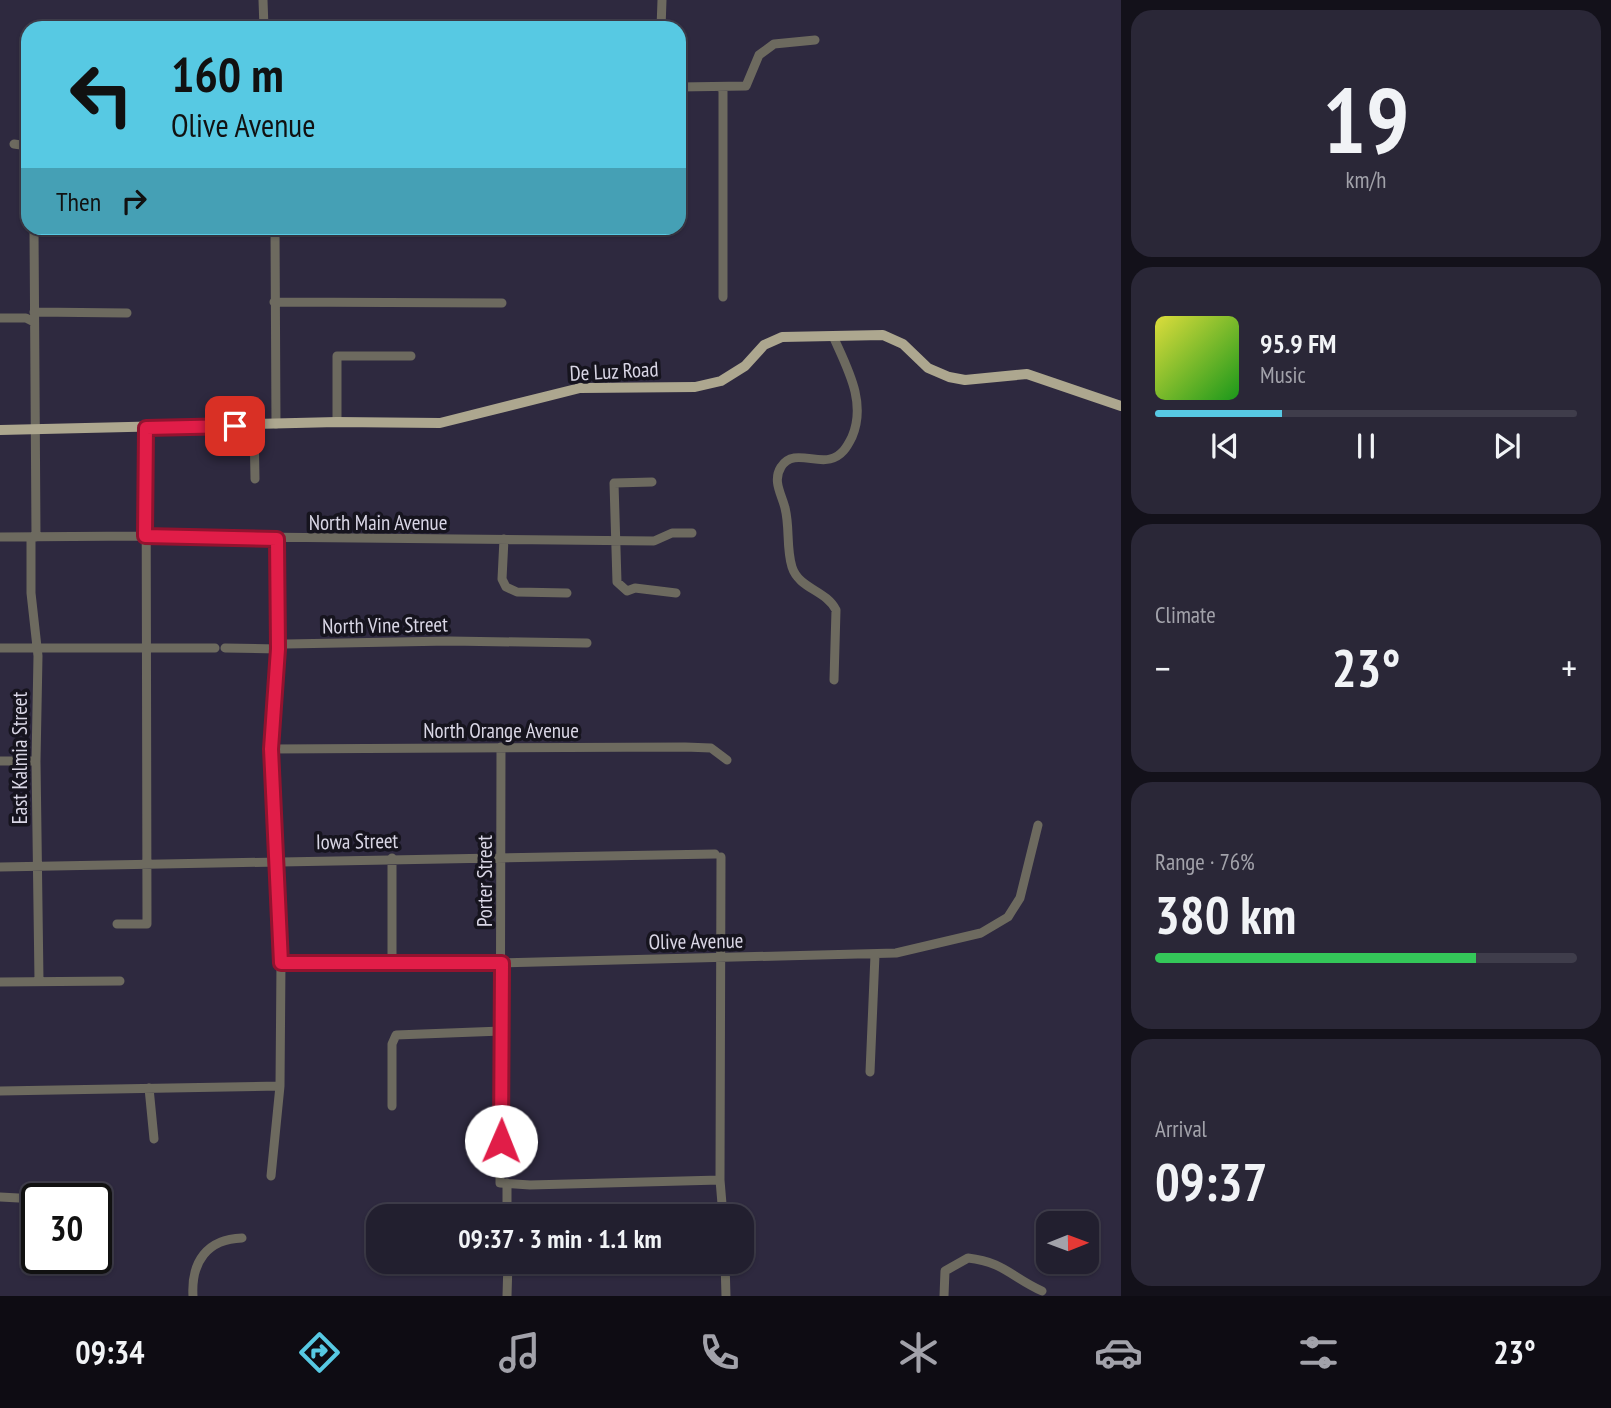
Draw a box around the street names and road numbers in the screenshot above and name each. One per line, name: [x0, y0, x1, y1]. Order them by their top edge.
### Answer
street label: De Luz Road: [569, 355, 659, 387]
street label: North Main Avenue: [309, 509, 447, 536]
street label: North Vine Street: [322, 610, 448, 640]
street label: East Kalmia Street: [6, 692, 33, 824]
street label: North Orange Avenue: [423, 717, 579, 744]
street label: Iowa Street: [316, 827, 399, 855]
street label: Porter Street: [471, 835, 498, 927]
street label: Olive Avenue: [648, 927, 744, 955]

